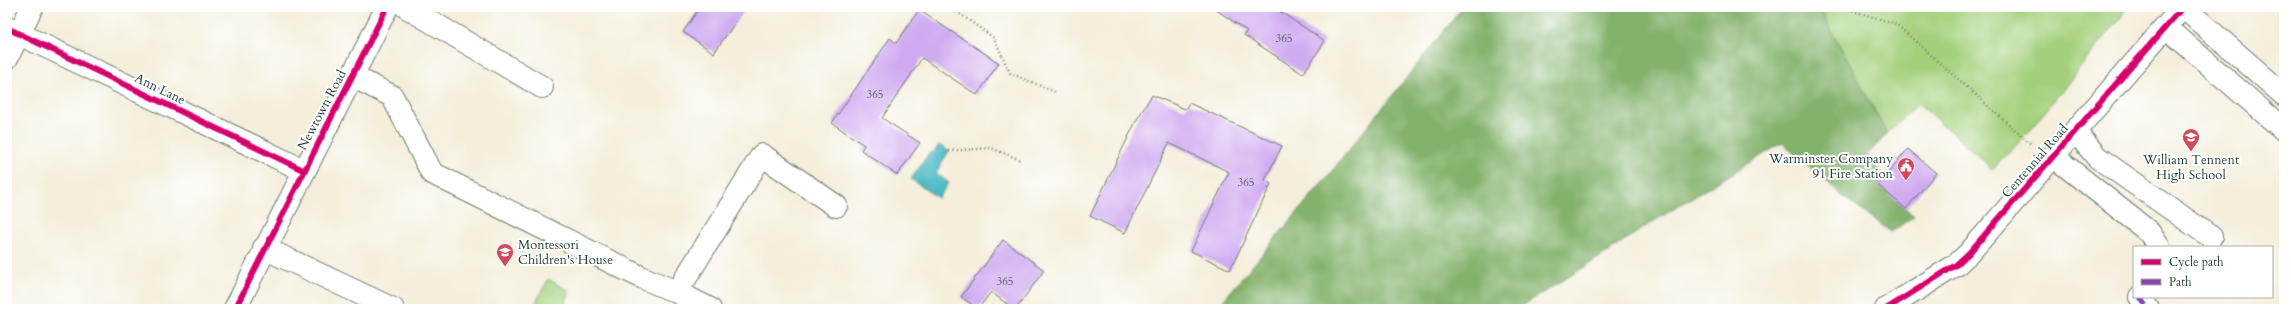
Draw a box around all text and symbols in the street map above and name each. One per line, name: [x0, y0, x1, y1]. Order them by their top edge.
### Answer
house number: 365: [1276, 31, 1292, 46]
street label: Newtown Road: [293, 67, 351, 153]
street label: Ann Lane: [132, 69, 188, 109]
house number: 365: [867, 87, 883, 102]
street label: Centennial Road: [1998, 120, 2072, 202]
school or university icon: William Tennent High School: [2181, 127, 2201, 152]
place label: Warminster Company 91 Fire Station: [1768, 150, 1894, 183]
place label: William Tennent High School: [2142, 151, 2239, 184]
public building icon: Warminster Company 91 Fire Station: [1896, 156, 1916, 181]
house number: 365: [1238, 175, 1254, 190]
place label: Montessori Children's House: [518, 236, 613, 269]
school or university icon: Montessori Children's House: [495, 242, 515, 267]
legend: [2133, 246, 2273, 298]
text: Cycle path: [2169, 254, 2224, 270]
house number: 365: [997, 274, 1013, 289]
text: Path: [2169, 274, 2192, 290]

